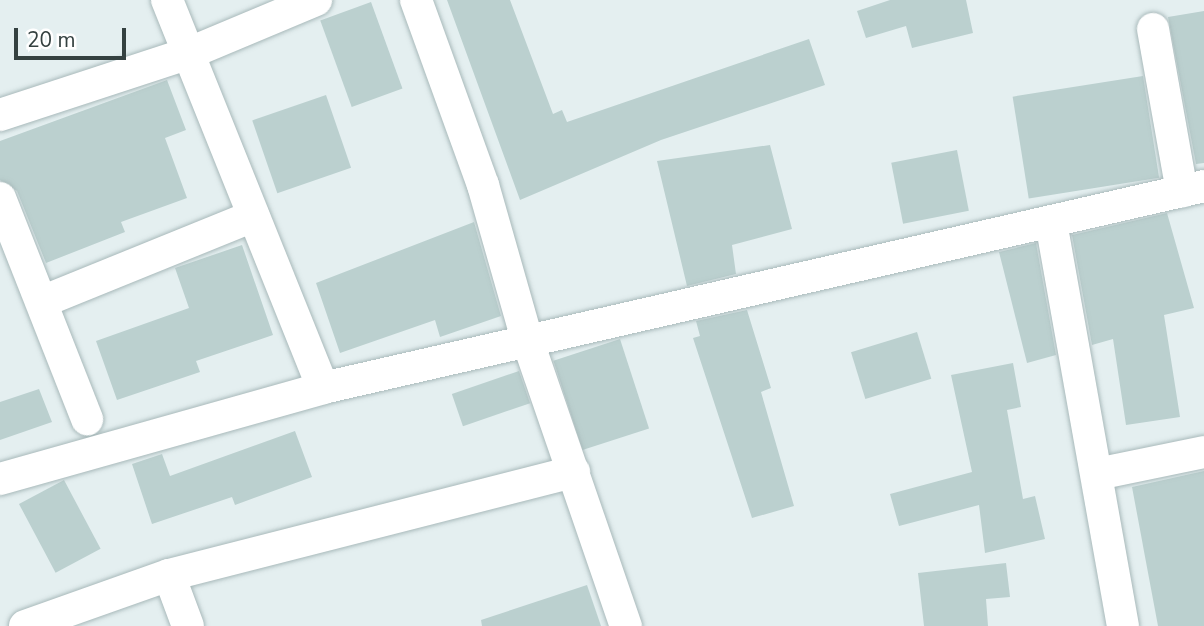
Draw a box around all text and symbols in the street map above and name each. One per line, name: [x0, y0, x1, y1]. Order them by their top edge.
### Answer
scale bar: [18, 14, 130, 58]
text: 20 m: [27, 26, 76, 54]

